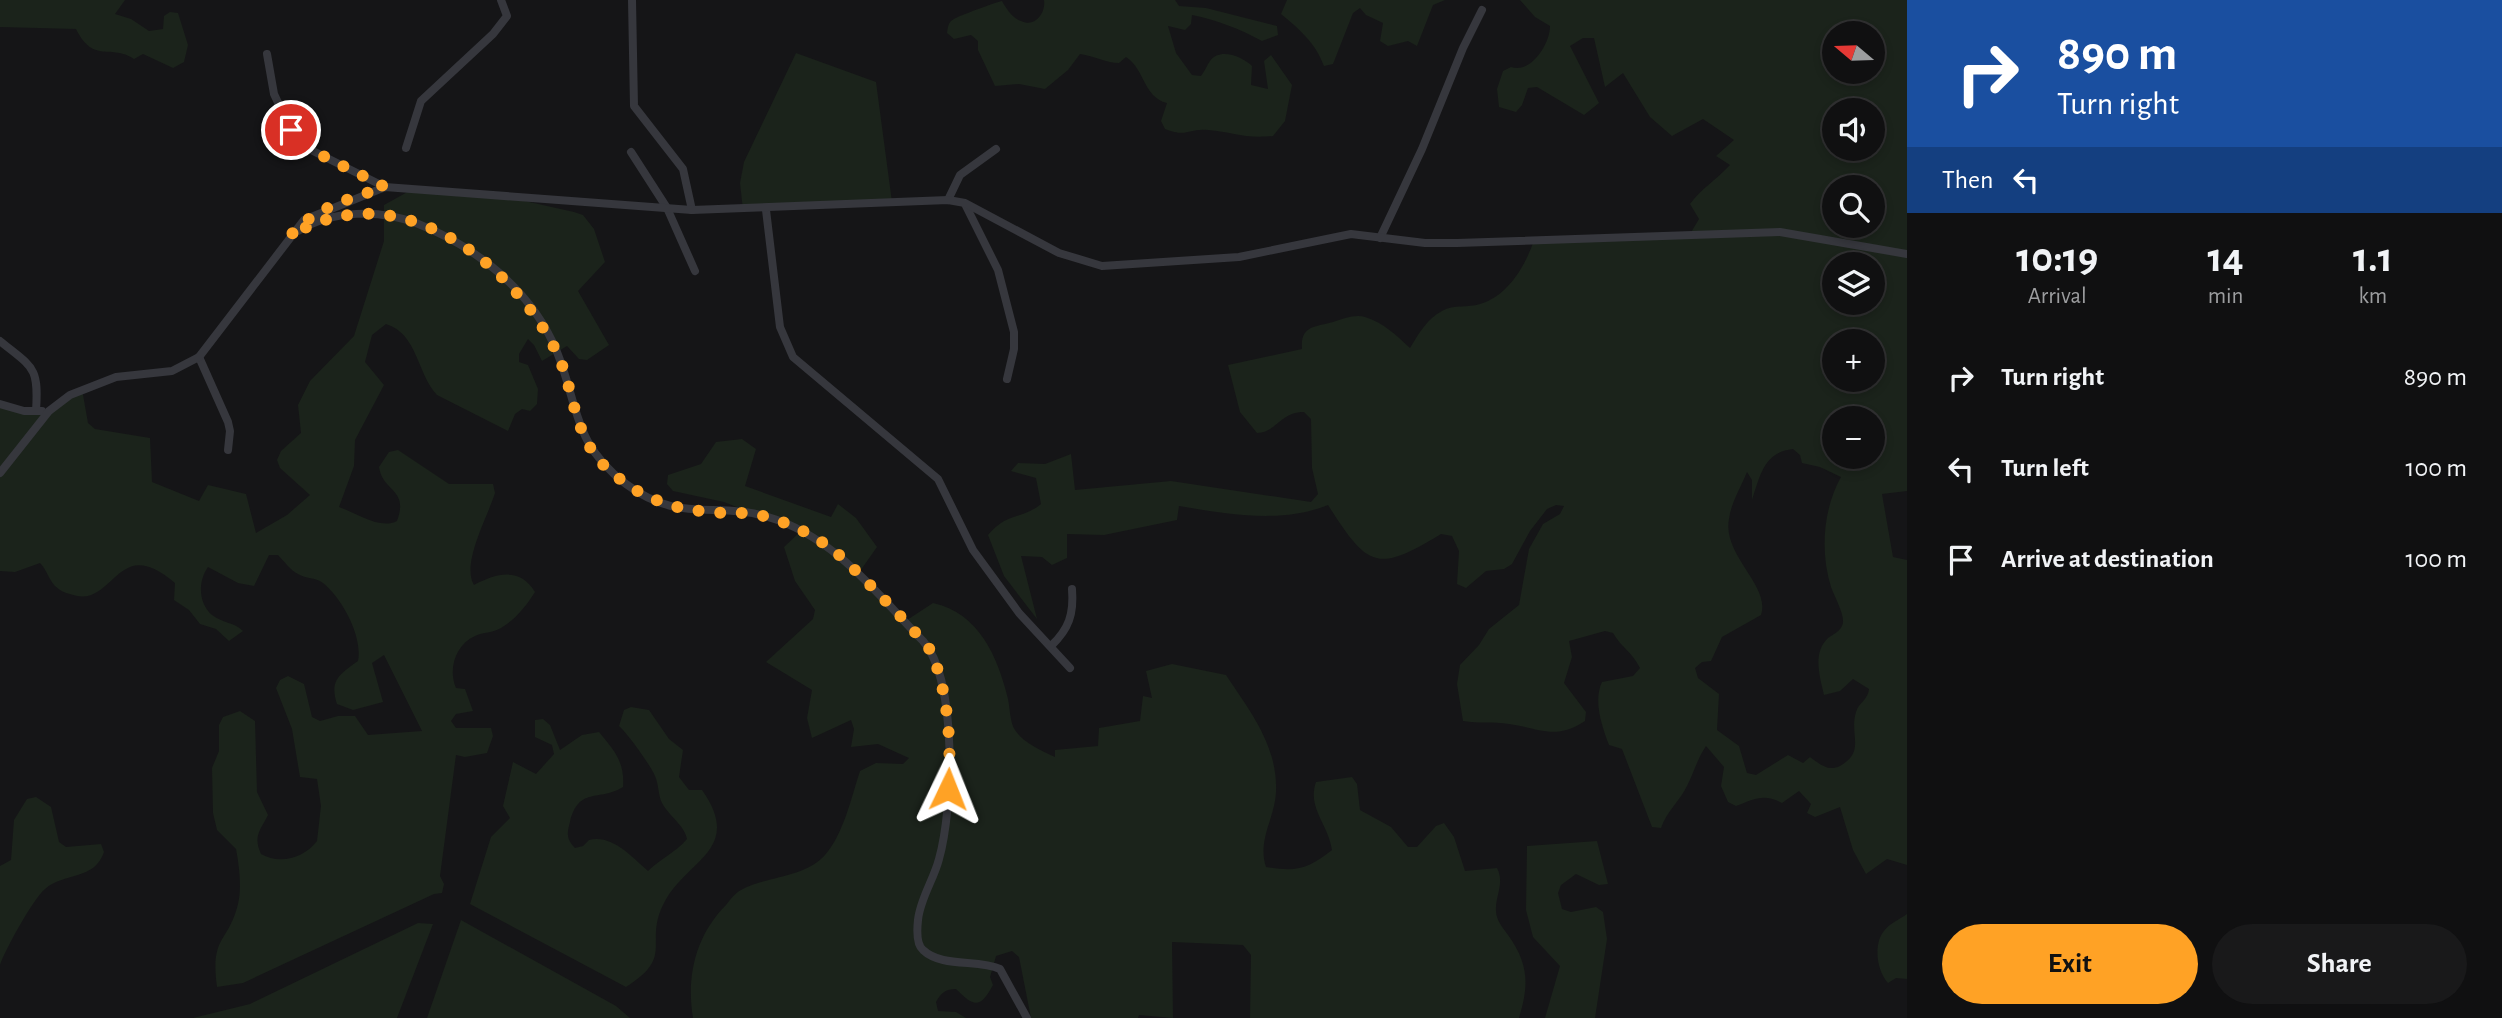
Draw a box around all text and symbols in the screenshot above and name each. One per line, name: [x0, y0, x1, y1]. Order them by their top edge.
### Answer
north arrow: [1822, 21, 1885, 84]
map controls: [1822, 21, 1885, 469]
icon: right: [1942, 28, 2033, 119]
text: 890 m: [2057, 30, 2177, 79]
text: Turn right: [2057, 88, 2179, 120]
button: sound: [1822, 98, 1885, 161]
pin: [261, 100, 321, 160]
icon: arrive: [272, 111, 310, 149]
icon: left: [2007, 161, 2045, 199]
text: Then: [1942, 167, 1993, 193]
button: search: [1822, 175, 1885, 238]
text: 10:19: [2016, 237, 2098, 279]
text: 14: [2207, 237, 2244, 279]
text: 1.1: [2353, 237, 2393, 279]
button: layers: [1822, 252, 1885, 315]
text: Arrival: [2028, 285, 2087, 308]
text: min: [2208, 285, 2243, 308]
text: km: [2358, 285, 2387, 308]
button: +: [1822, 329, 1885, 392]
icon: right: [1942, 359, 1980, 397]
text: Turn right: [2001, 364, 2104, 390]
text: 890 m: [2404, 364, 2467, 390]
button: −: [1822, 406, 1885, 469]
icon: left: [1942, 450, 1980, 488]
text: Turn left: [2001, 455, 2089, 481]
text: 100 m: [2406, 455, 2467, 481]
icon: arrive: [1942, 541, 1980, 579]
text: Arrive at destination: [2001, 546, 2214, 572]
text: 100 m: [2406, 546, 2467, 572]
position arrow: [911, 752, 985, 826]
button: Exit: [1942, 924, 2198, 1004]
button: Share: [2212, 924, 2467, 1004]

